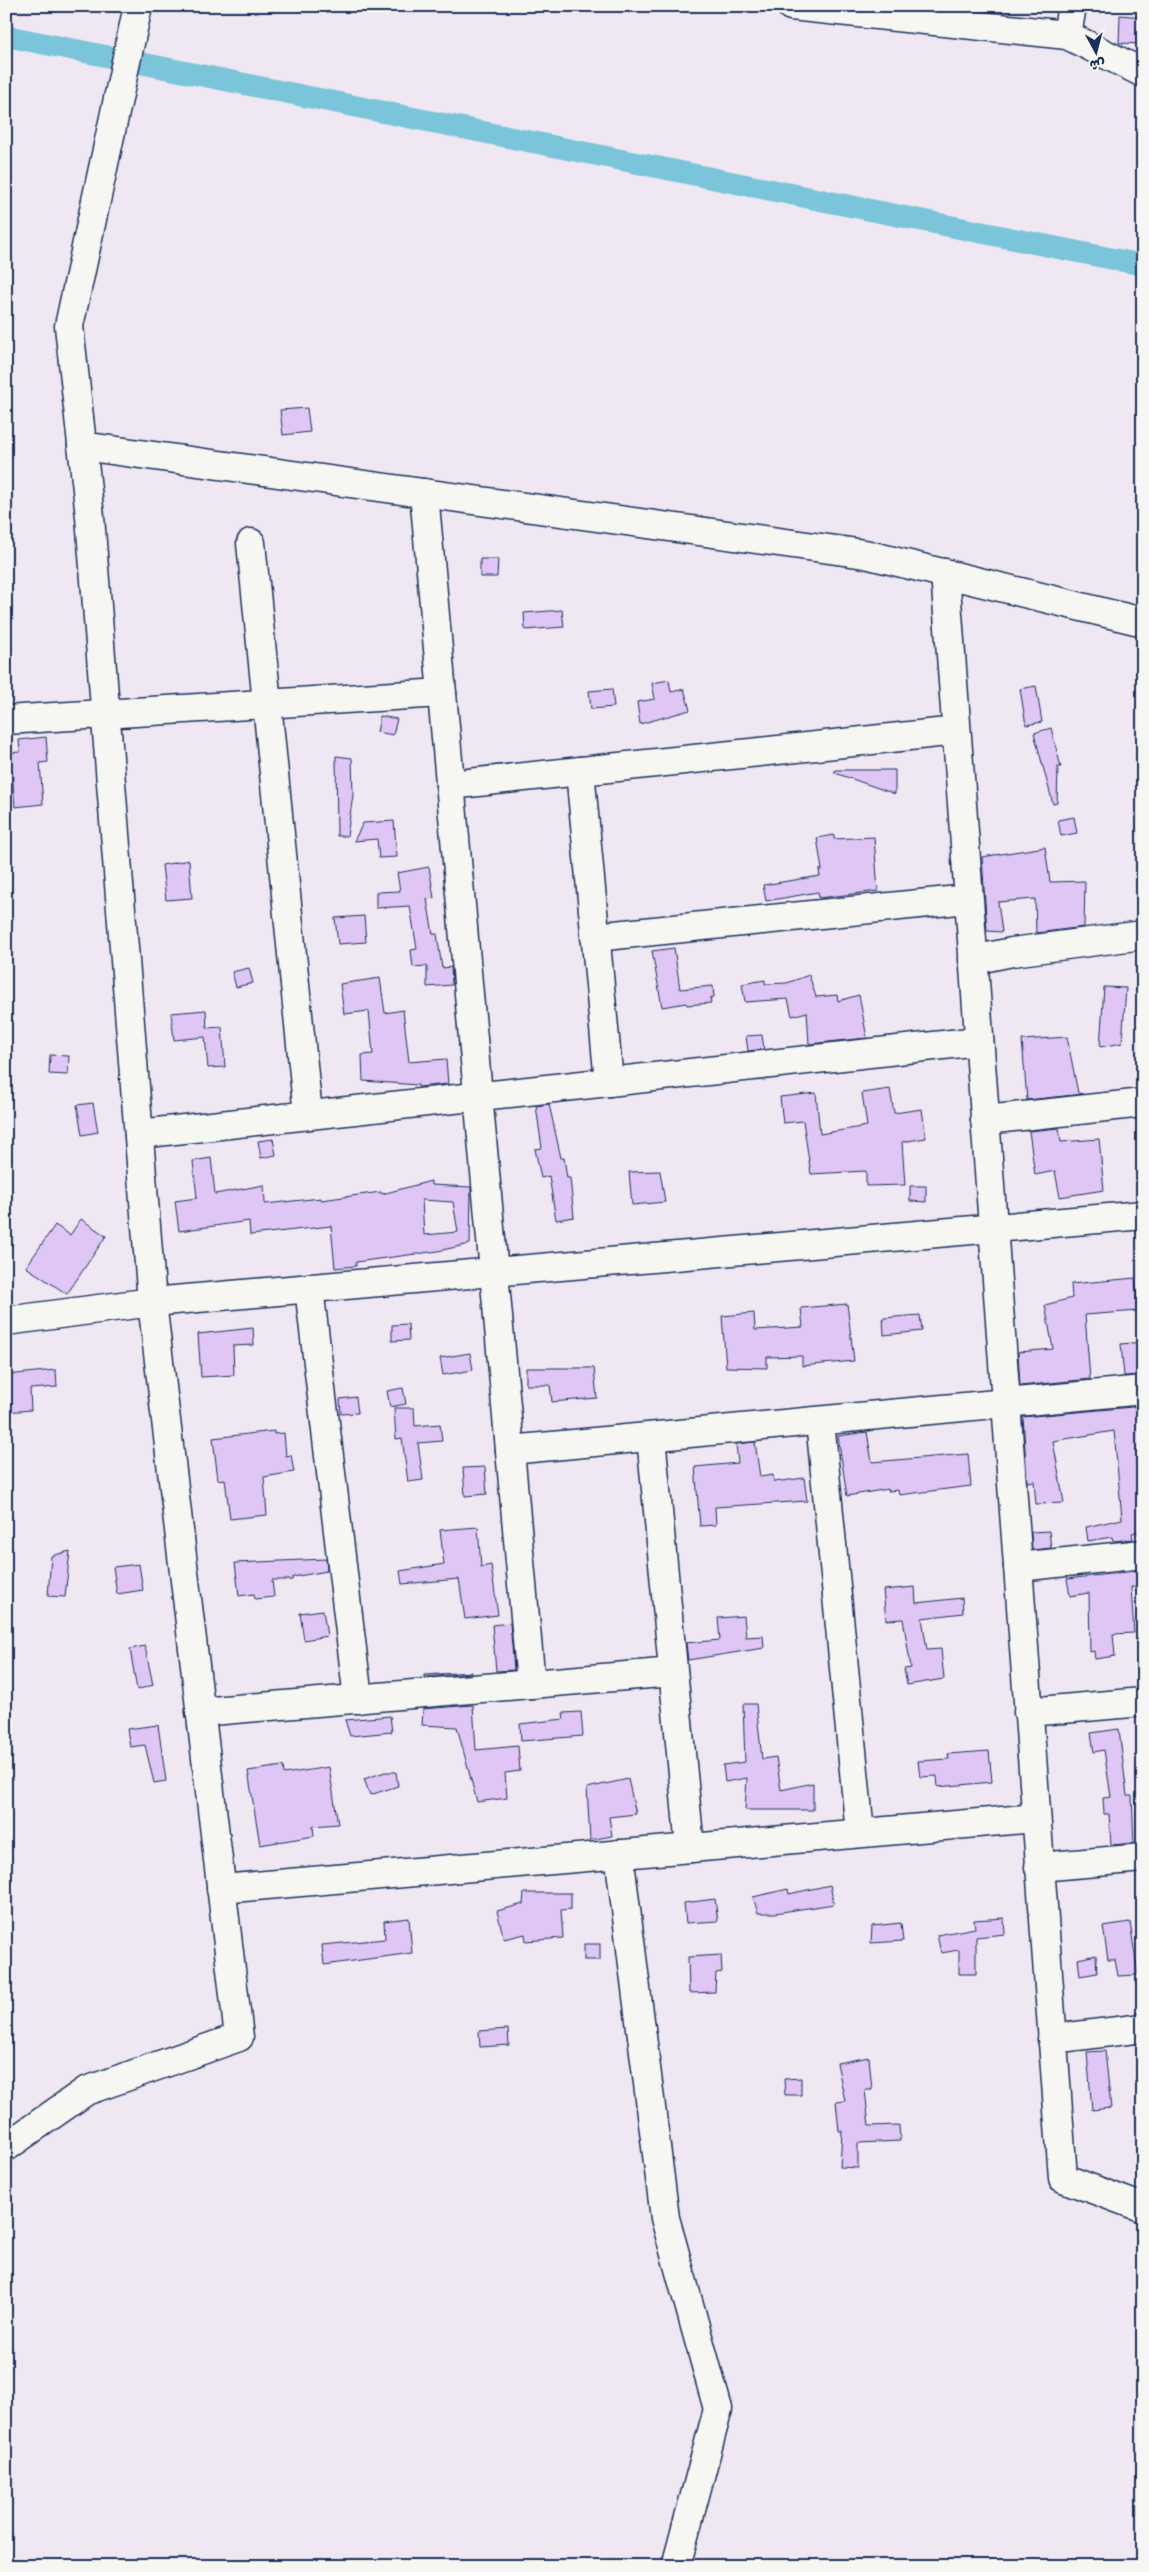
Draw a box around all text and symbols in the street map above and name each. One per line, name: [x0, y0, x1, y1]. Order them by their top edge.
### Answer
north arrow: [1072, 28, 1122, 78]
text: ش: [1088, 52, 1106, 74]

